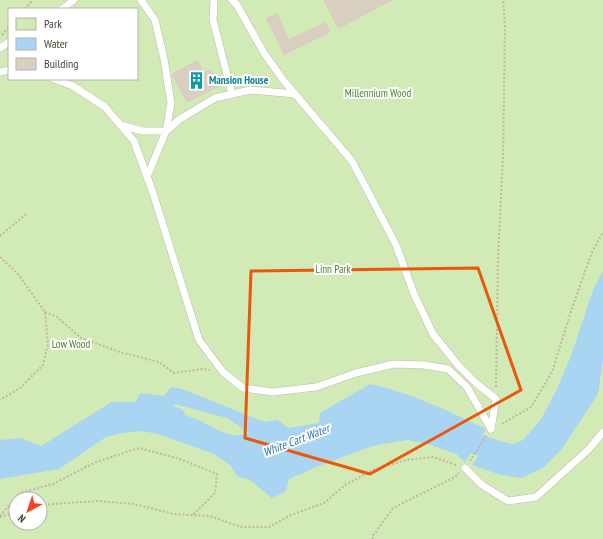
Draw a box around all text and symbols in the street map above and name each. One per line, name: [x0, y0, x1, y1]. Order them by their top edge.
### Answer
legend: [8, 8, 138, 80]
text: Park: [44, 16, 62, 31]
text: Water: [44, 36, 69, 51]
text: Building: [44, 56, 79, 71]
building icon: Mansion House: [186, 70, 206, 90]
place label: Mansion House: [209, 73, 269, 87]
park label: Millennium Wood: [345, 86, 411, 100]
park label: Linn Park: [315, 262, 351, 276]
park label: Low Wood: [52, 337, 90, 351]
water label: White Cart Water: [261, 420, 333, 460]
north arrow: [8, 491, 48, 531]
text: N: [15, 511, 28, 526]

